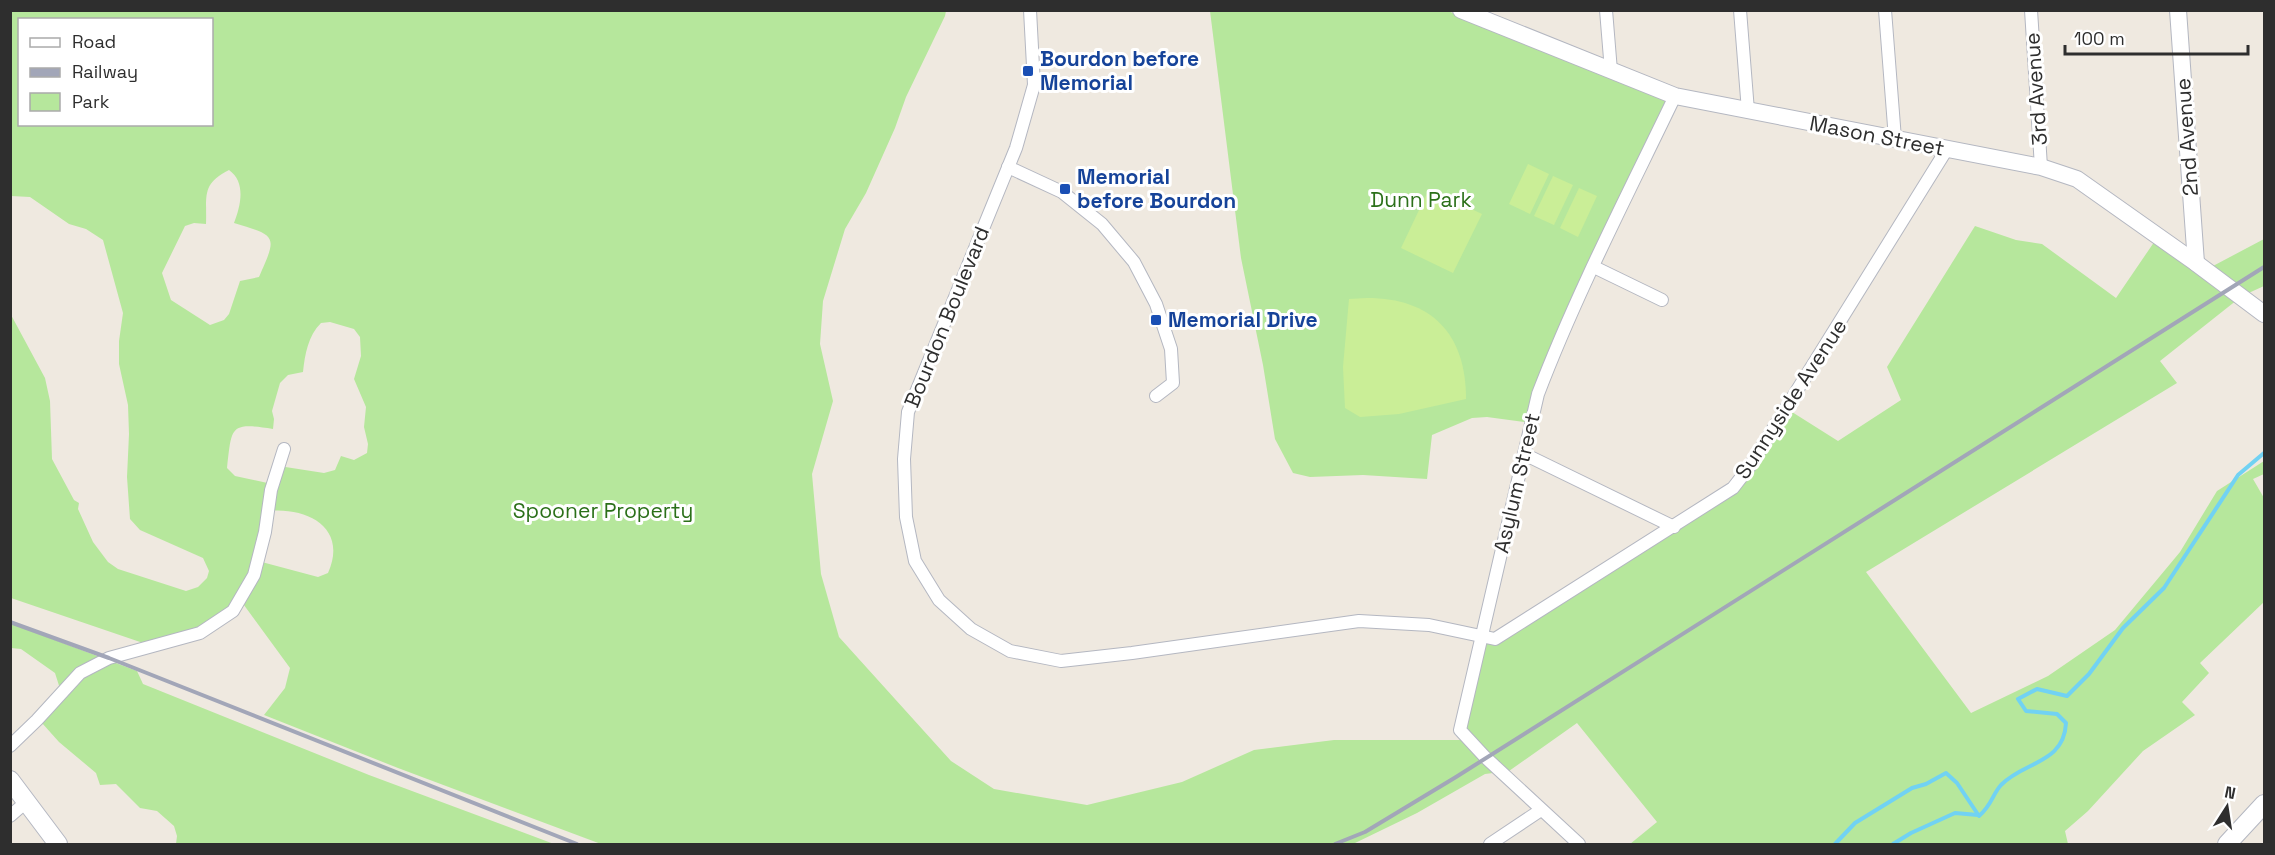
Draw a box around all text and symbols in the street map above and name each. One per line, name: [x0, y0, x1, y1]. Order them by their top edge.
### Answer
legend: [18, 18, 213, 126]
scale bar: [2065, 18, 2248, 56]
text: 100 m: [2074, 27, 2125, 50]
text: Road: [72, 30, 116, 53]
street label: 3rd Avenue: [2018, 32, 2053, 146]
place label: Bourdon before Memorial: [1040, 45, 1199, 96]
text: Railway: [72, 60, 138, 83]
marker: Bourdon before Memorial: [1021, 64, 1035, 78]
street label: 2nd Avenue: [2169, 77, 2204, 197]
text: Park: [72, 90, 110, 113]
street label: Mason Street: [1807, 109, 1947, 162]
place label: Memorial before Bourdon: [1077, 163, 1236, 214]
marker: Memorial before Bourdon: [1058, 182, 1072, 196]
park label: Dunn Park: [1370, 186, 1472, 213]
street label: Bourdon Boulevard: [898, 222, 995, 411]
place label: Memorial Drive: [1168, 306, 1318, 333]
marker: Memorial Drive: [1149, 313, 1163, 327]
street label: Sunnyside Avenue: [1729, 314, 1852, 484]
street label: Asylum Street: [1487, 410, 1546, 555]
park label: Spooner Property: [513, 497, 693, 524]
north arrow: [2197, 777, 2257, 837]
text: N: [2223, 781, 2237, 804]

